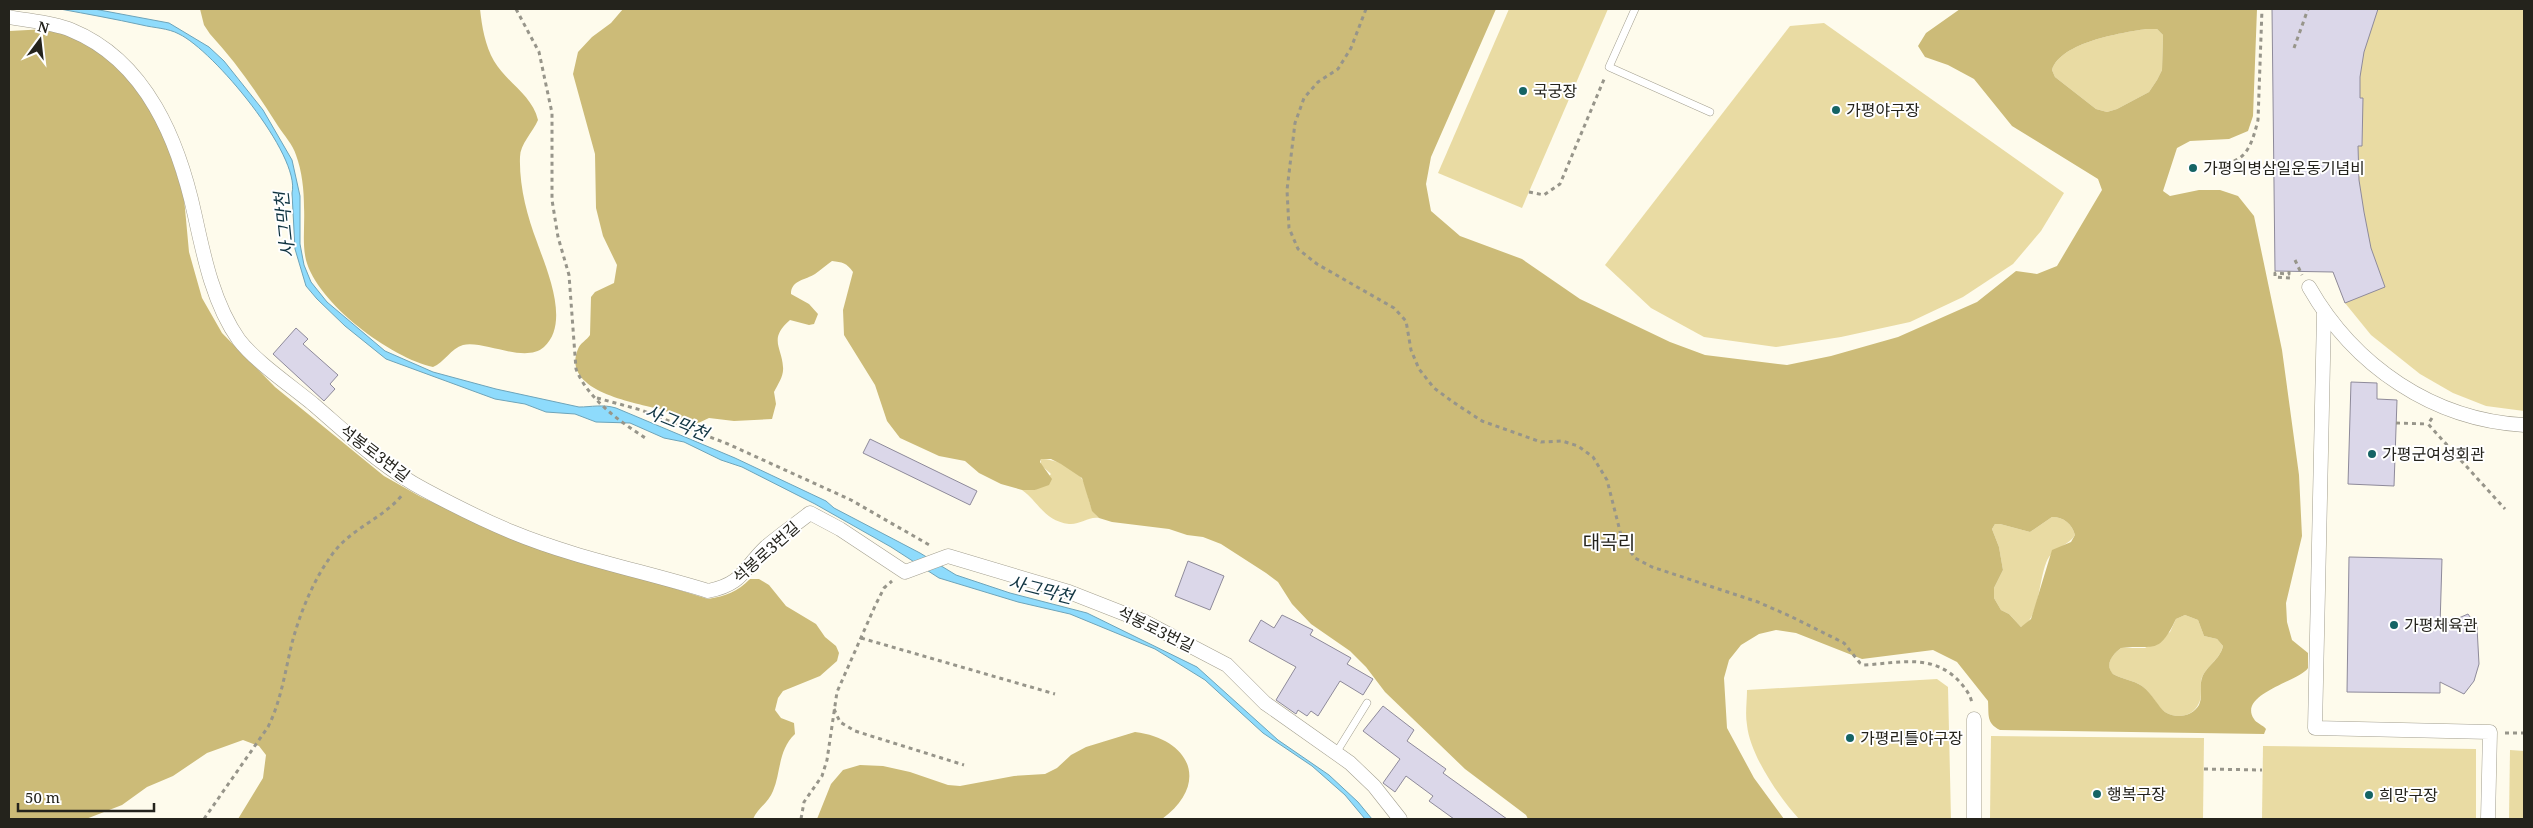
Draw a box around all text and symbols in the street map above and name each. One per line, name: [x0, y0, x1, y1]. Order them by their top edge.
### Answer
north arrow: [15, 15, 65, 65]
text: N: [36, 16, 51, 38]
place label: 국궁장: [1533, 80, 1577, 102]
marker: 국궁장: [1517, 85, 1529, 97]
place label: 가평야구장: [1846, 99, 1920, 121]
marker: 가평야구장: [1830, 104, 1842, 116]
place label: 가평의병삼일운동기념비: [2203, 157, 2365, 179]
marker: 가평의병삼일운동기념비: [2187, 162, 2199, 174]
water label: 사그막천: [268, 188, 299, 259]
water label: 사그막천: [642, 398, 714, 446]
street label: 석봉로3번길: [335, 419, 415, 487]
place label: 가평군여성회관: [2382, 443, 2485, 465]
marker: 가평군여성회관: [2366, 448, 2378, 460]
street label: 석봉로3번길: [728, 516, 804, 588]
district label: 대곡리: [1583, 529, 1635, 555]
water label: 사그막천: [1006, 569, 1078, 609]
street label: 석봉로3번길: [1114, 601, 1198, 657]
place label: 가평체육관: [2404, 614, 2478, 636]
marker: 가평체육관: [2388, 619, 2400, 631]
place label: 가평리틀야구장: [1860, 727, 1963, 749]
marker: 가평리틀야구장: [1844, 732, 1856, 744]
scale bar: [18, 780, 154, 812]
place label: 행복구장: [2107, 783, 2166, 805]
place label: 희망구장: [2379, 784, 2438, 806]
text: 50 m: [25, 787, 60, 807]
marker: 행복구장: [2091, 788, 2103, 800]
marker: 희망구장: [2363, 789, 2375, 801]

